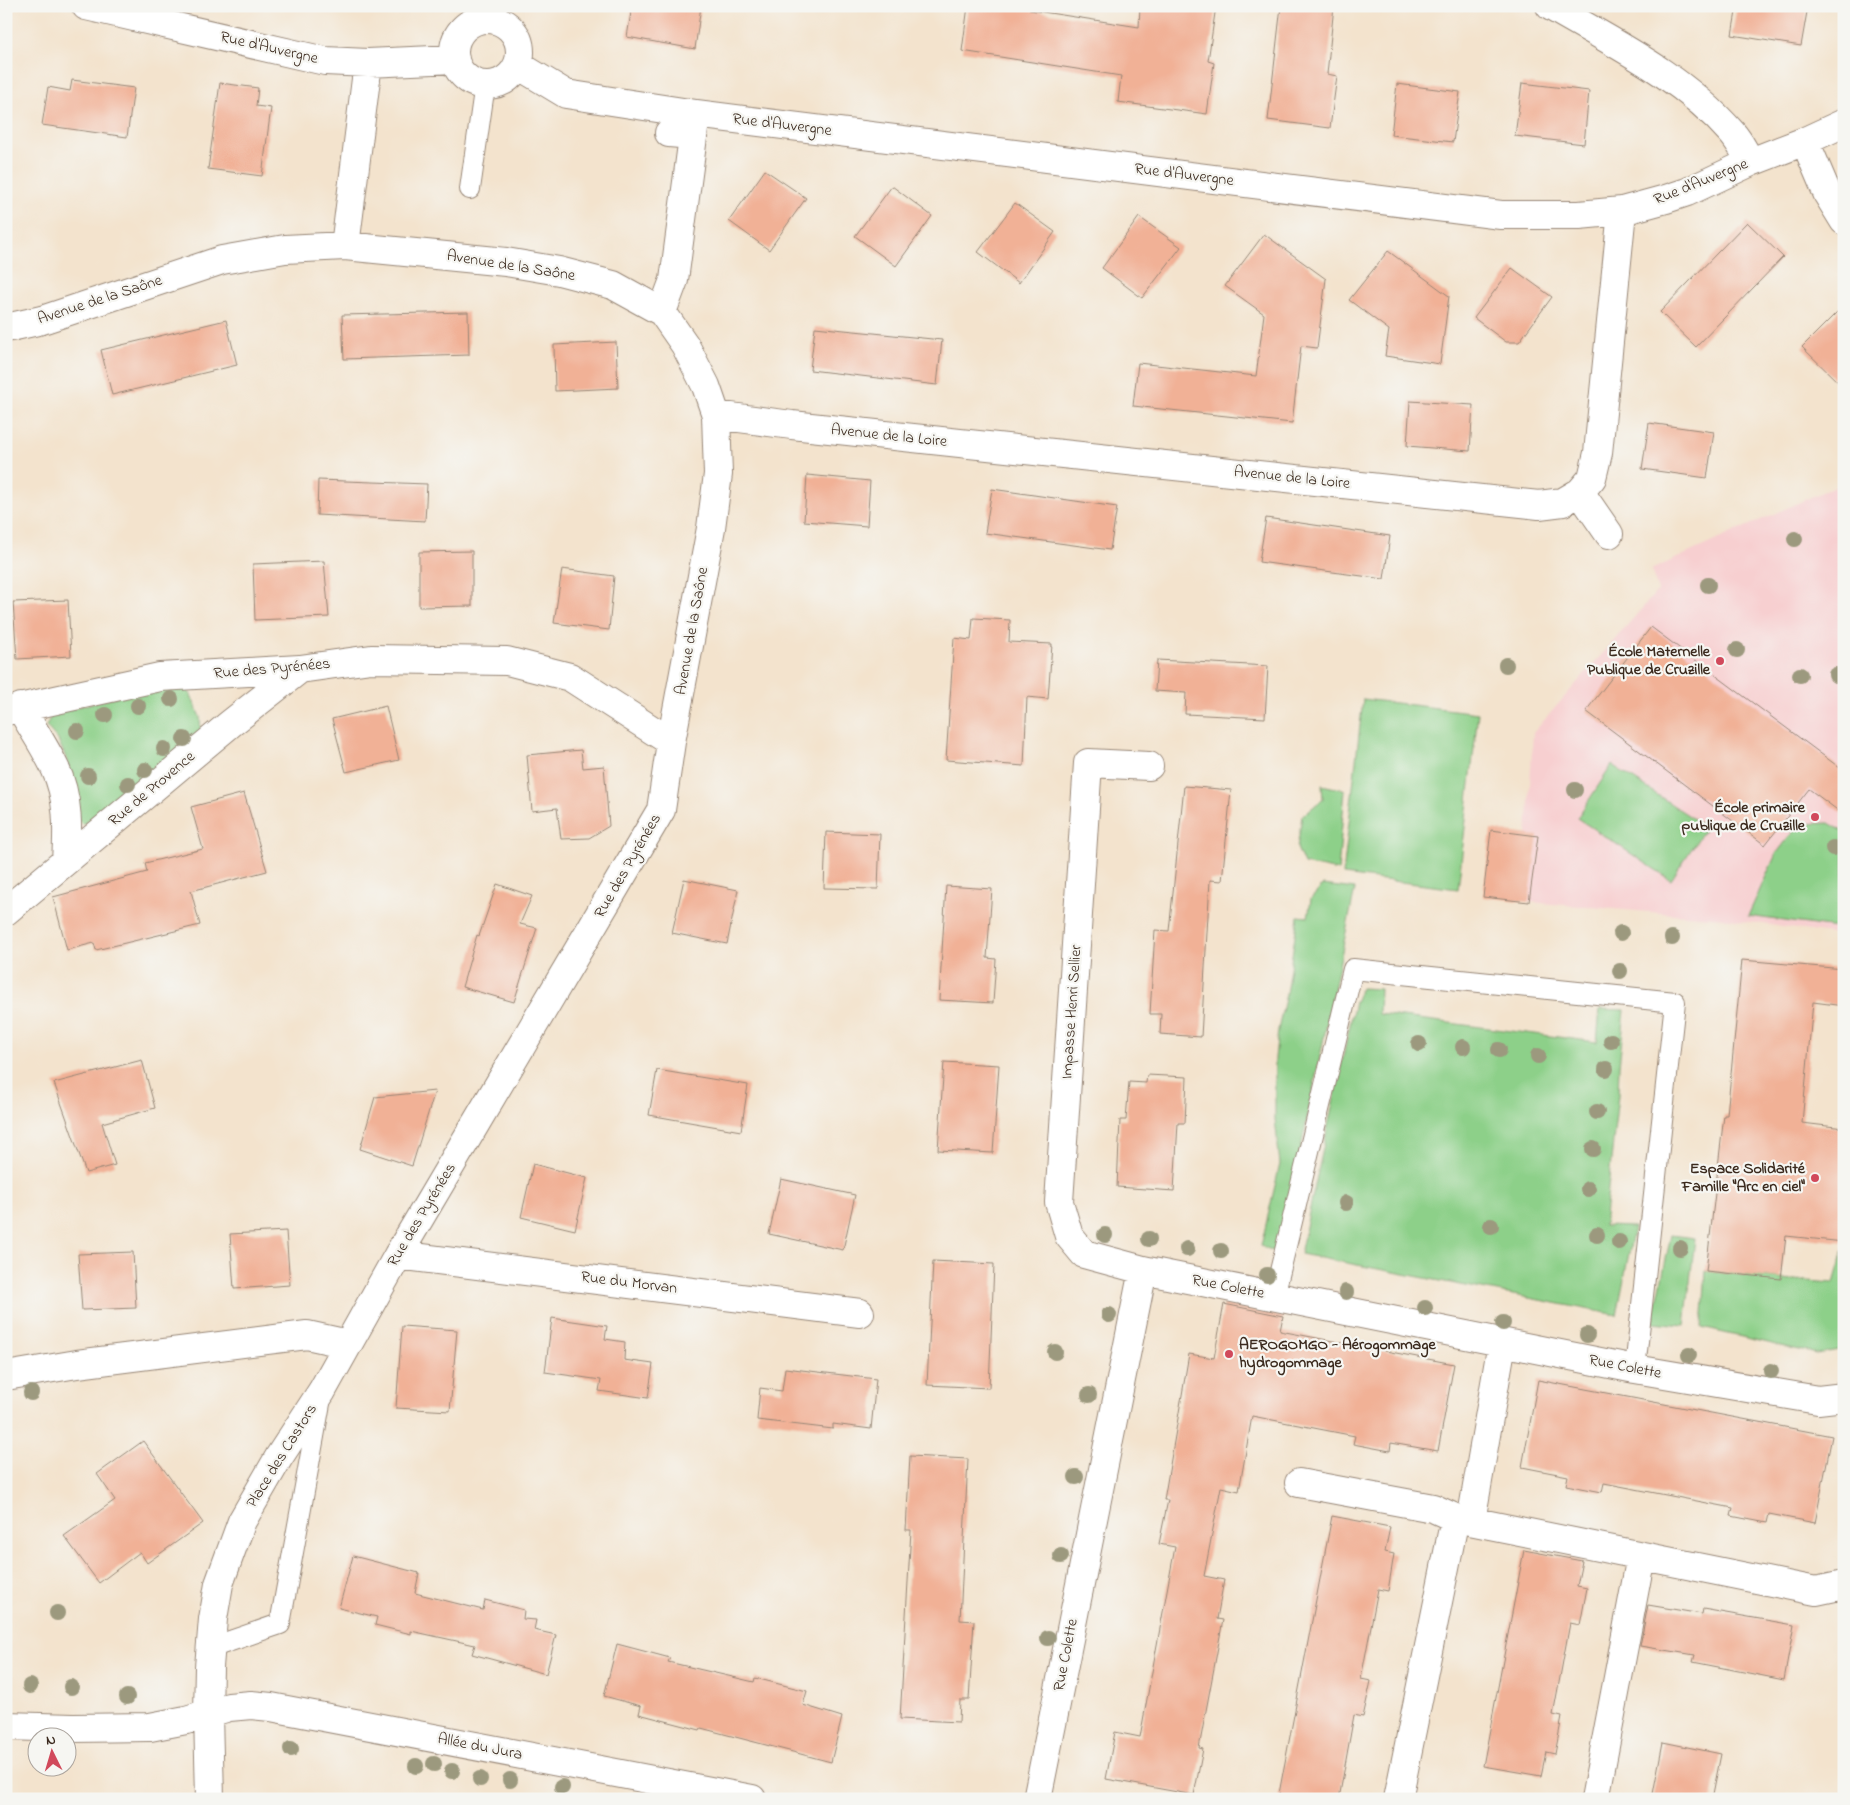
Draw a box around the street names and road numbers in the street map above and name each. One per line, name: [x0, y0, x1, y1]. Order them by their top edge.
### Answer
street label: Rue d'Auvergne: [218, 25, 321, 71]
street label: Rue d'Auvergne: [731, 107, 834, 143]
street label: Rue d'Auvergne: [1650, 152, 1753, 212]
street label: Rue d'Auvergne: [1133, 157, 1236, 193]
street label: Avenue de la Saône: [445, 244, 578, 288]
street label: Avenue de la Saône: [35, 268, 166, 331]
street label: Avenue de la Loire: [830, 418, 949, 454]
street label: Avenue de la Loire: [1233, 460, 1352, 496]
street label: Avenue de la Saône: [669, 564, 715, 697]
street label: Rue des Pyrénées: [213, 652, 331, 686]
street label: Rue de Provence: [103, 745, 201, 833]
street label: Rue des Pyrénées: [588, 809, 668, 923]
street label: Impasse Henri Sellier: [1055, 944, 1089, 1080]
street label: Rue des Pyrénées: [382, 1159, 462, 1271]
street label: Rue du Morvan: [579, 1265, 679, 1301]
street label: Rue Colette: [1190, 1268, 1267, 1306]
street label: Rue Colette: [1587, 1348, 1664, 1386]
street label: Place des Castors: [240, 1399, 324, 1513]
street label: Rue Colette: [1047, 1616, 1085, 1693]
street label: Allée du Jura: [435, 1727, 525, 1767]

